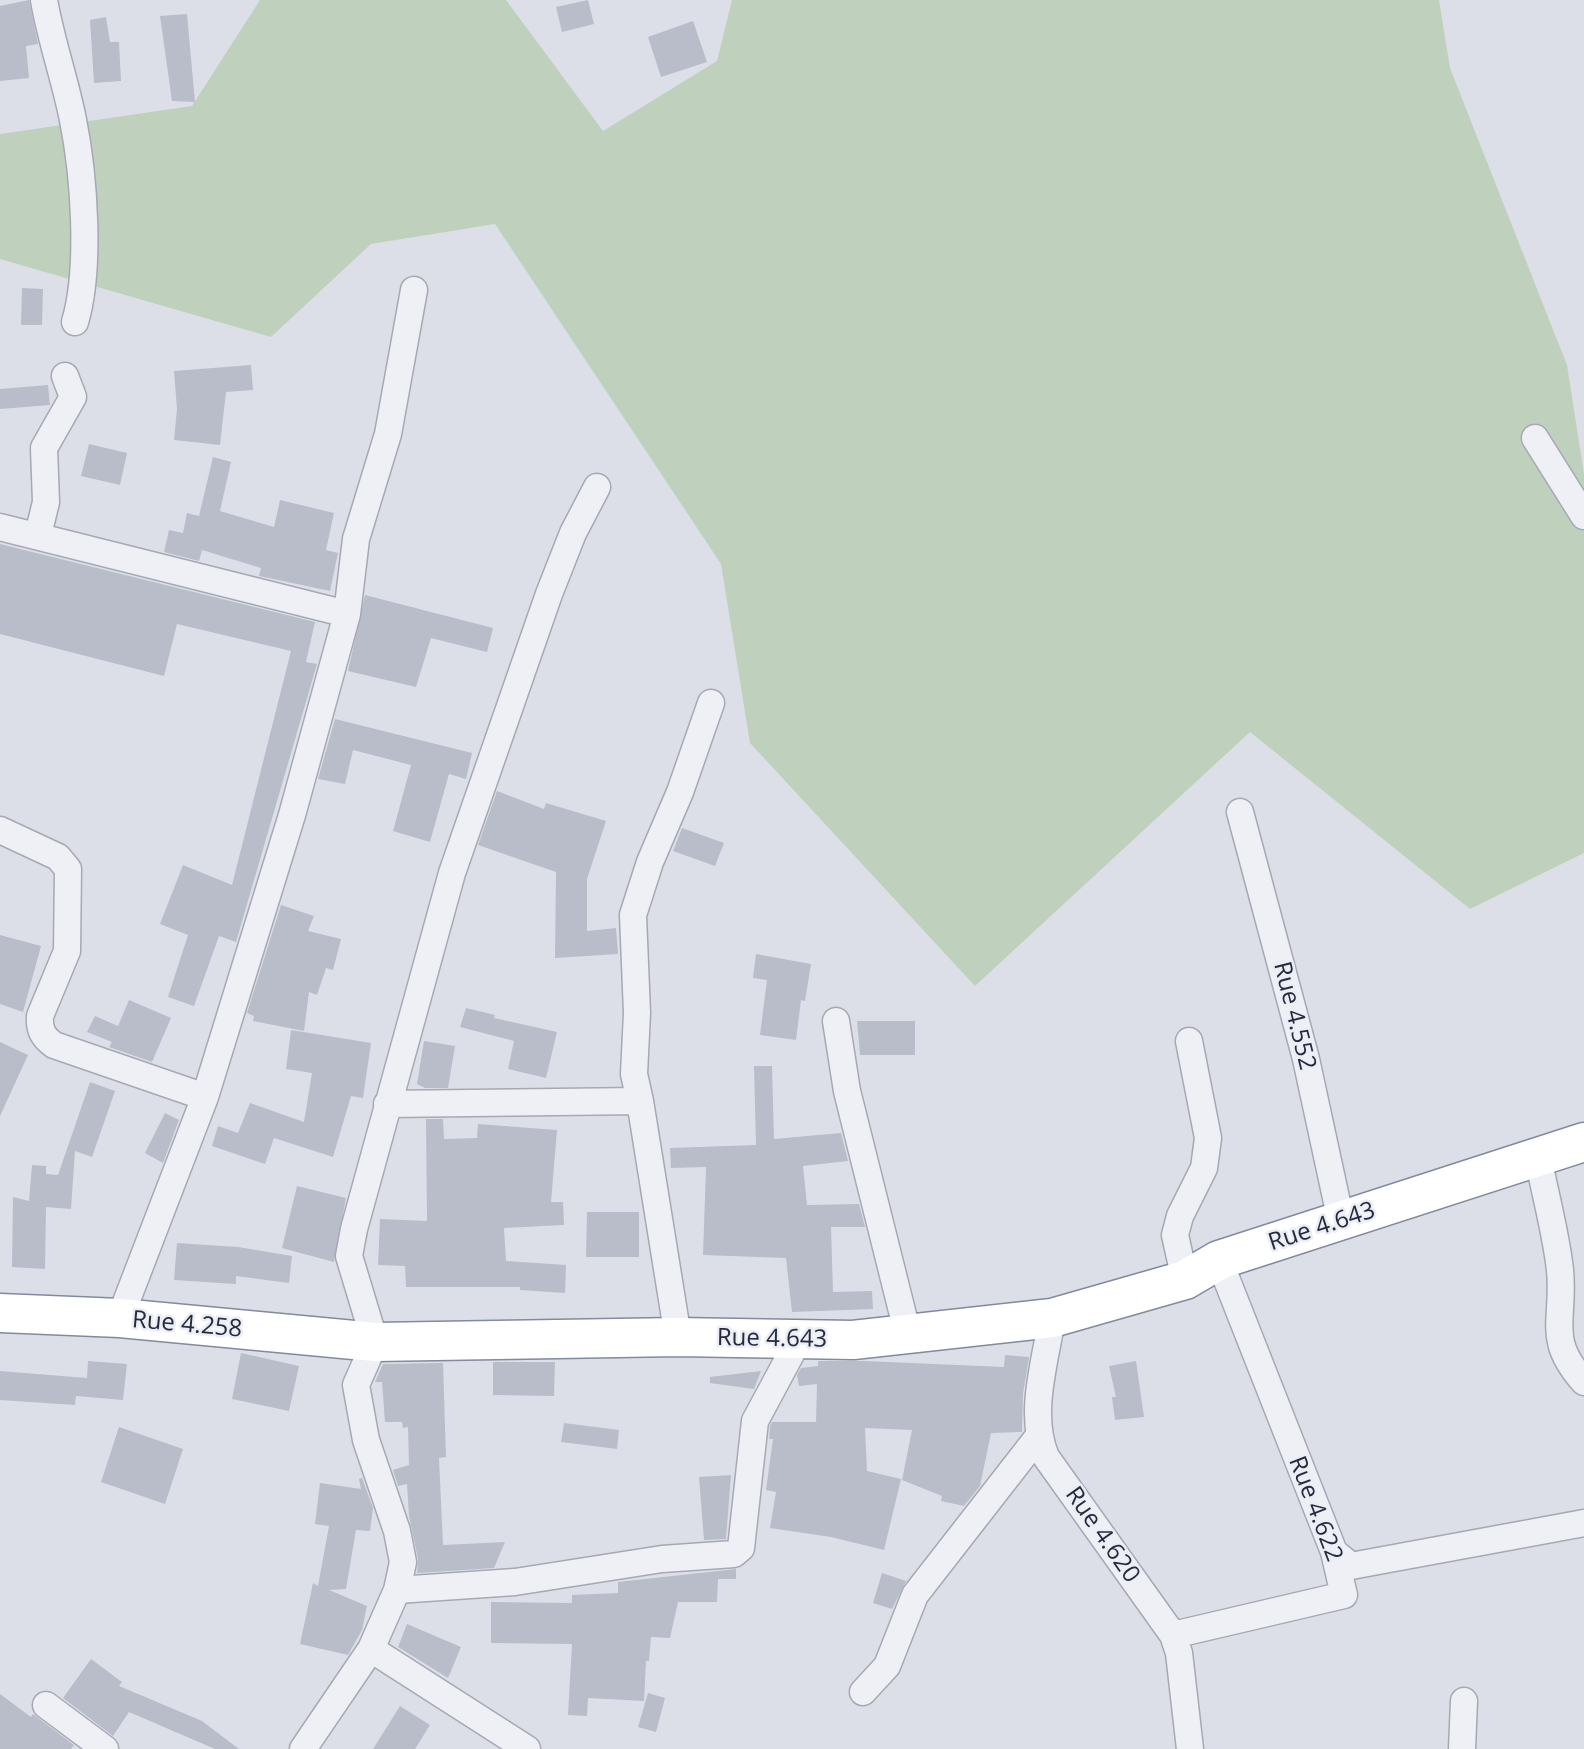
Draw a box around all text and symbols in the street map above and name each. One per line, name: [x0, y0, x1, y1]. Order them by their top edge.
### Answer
street label: Rue 4.552: [1267, 959, 1321, 1073]
street label: Rue 4.643: [1265, 1196, 1379, 1258]
street label: Rue 4.258: [131, 1306, 243, 1344]
street label: Rue 4.643: [717, 1324, 827, 1354]
street label: Rue 4.622: [1282, 1452, 1348, 1566]
street label: Rue 4.620: [1059, 1482, 1145, 1588]

